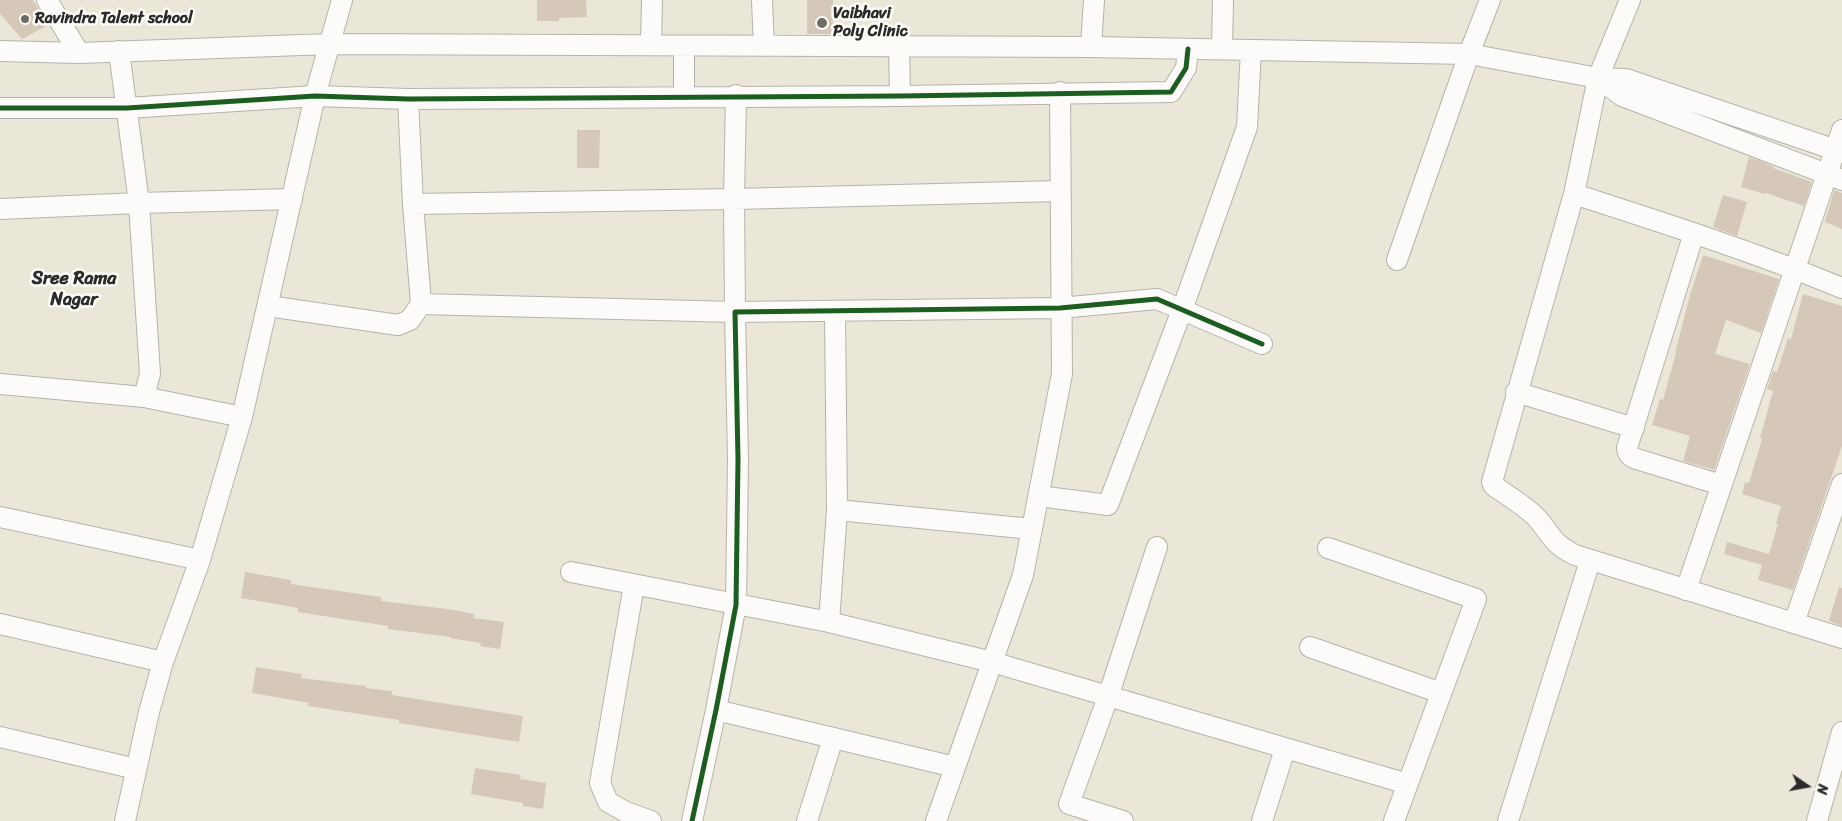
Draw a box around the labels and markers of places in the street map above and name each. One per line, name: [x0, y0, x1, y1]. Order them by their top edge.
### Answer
place label: Vaibhavi Poly Clinic: [833, 4, 908, 42]
place label: Ravindra Talent school: [35, 9, 192, 29]
marker: Ravindra Talent school: [19, 13, 31, 25]
marker: Vaibhavi Poly Clinic: [815, 16, 829, 30]

